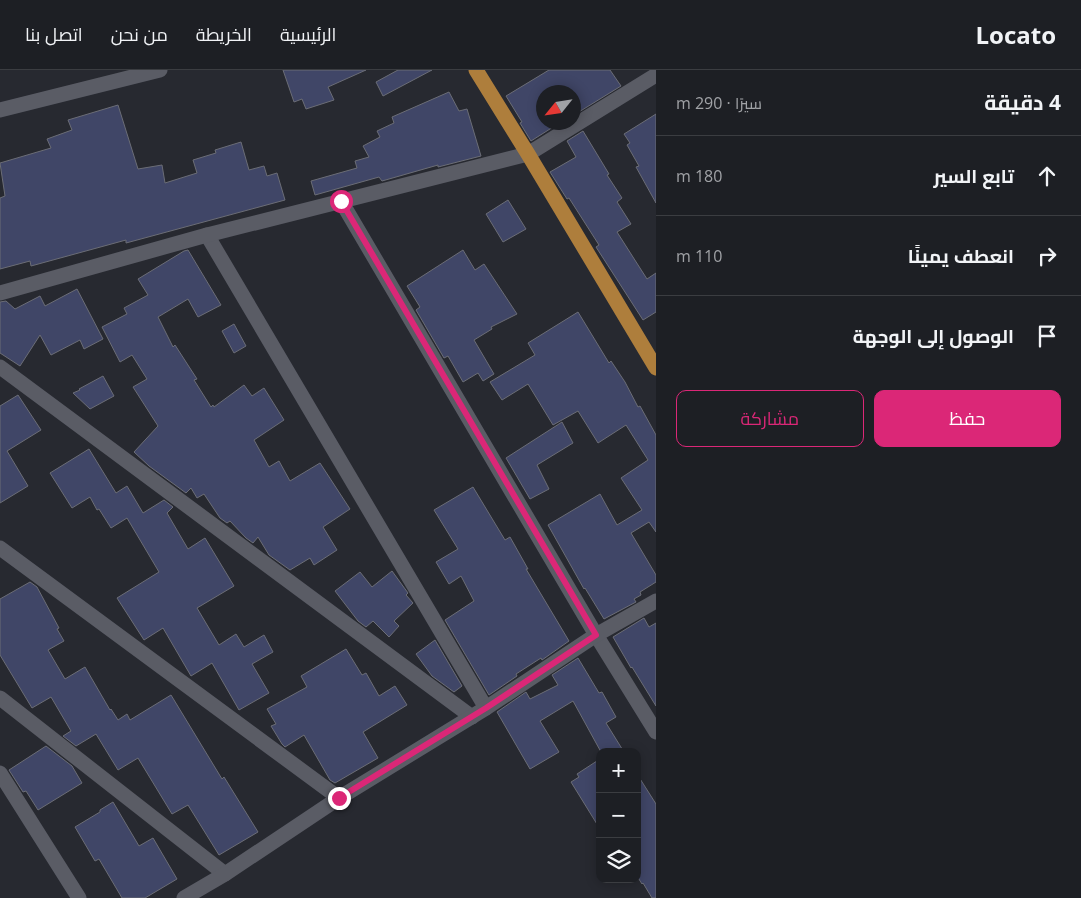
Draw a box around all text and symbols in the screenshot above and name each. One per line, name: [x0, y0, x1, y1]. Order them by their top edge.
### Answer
text: Locato: [975, 18, 1056, 51]
text: اتصل بنا: [25, 22, 83, 46]
text: من نحن: [111, 22, 168, 46]
text: الخريطة: [196, 22, 252, 46]
text: الرئيسية: [280, 22, 336, 46]
north arrow: [536, 85, 581, 130]
text: 4 دقيقة: [984, 88, 1061, 116]
text: سيرًا · 290 m: [676, 92, 762, 114]
icon: ahead: [1033, 162, 1061, 190]
text: تابع السير: [934, 163, 1014, 189]
text: 180 m: [676, 165, 722, 187]
route start: [330, 190, 353, 213]
icon: right: [1033, 242, 1061, 270]
text: انعطف يمينًا: [908, 243, 1014, 269]
text: 110 m: [676, 245, 722, 267]
icon: arrive: [1033, 322, 1061, 350]
text: الوصول إلى الوجهة: [853, 323, 1014, 349]
button: مشاركة: [676, 390, 864, 447]
button: حفظ: [874, 390, 1061, 447]
map controls: [596, 748, 641, 883]
button: +: [596, 748, 641, 793]
route end: [328, 787, 351, 810]
button: −: [596, 793, 641, 838]
button: layers: [596, 838, 641, 883]

